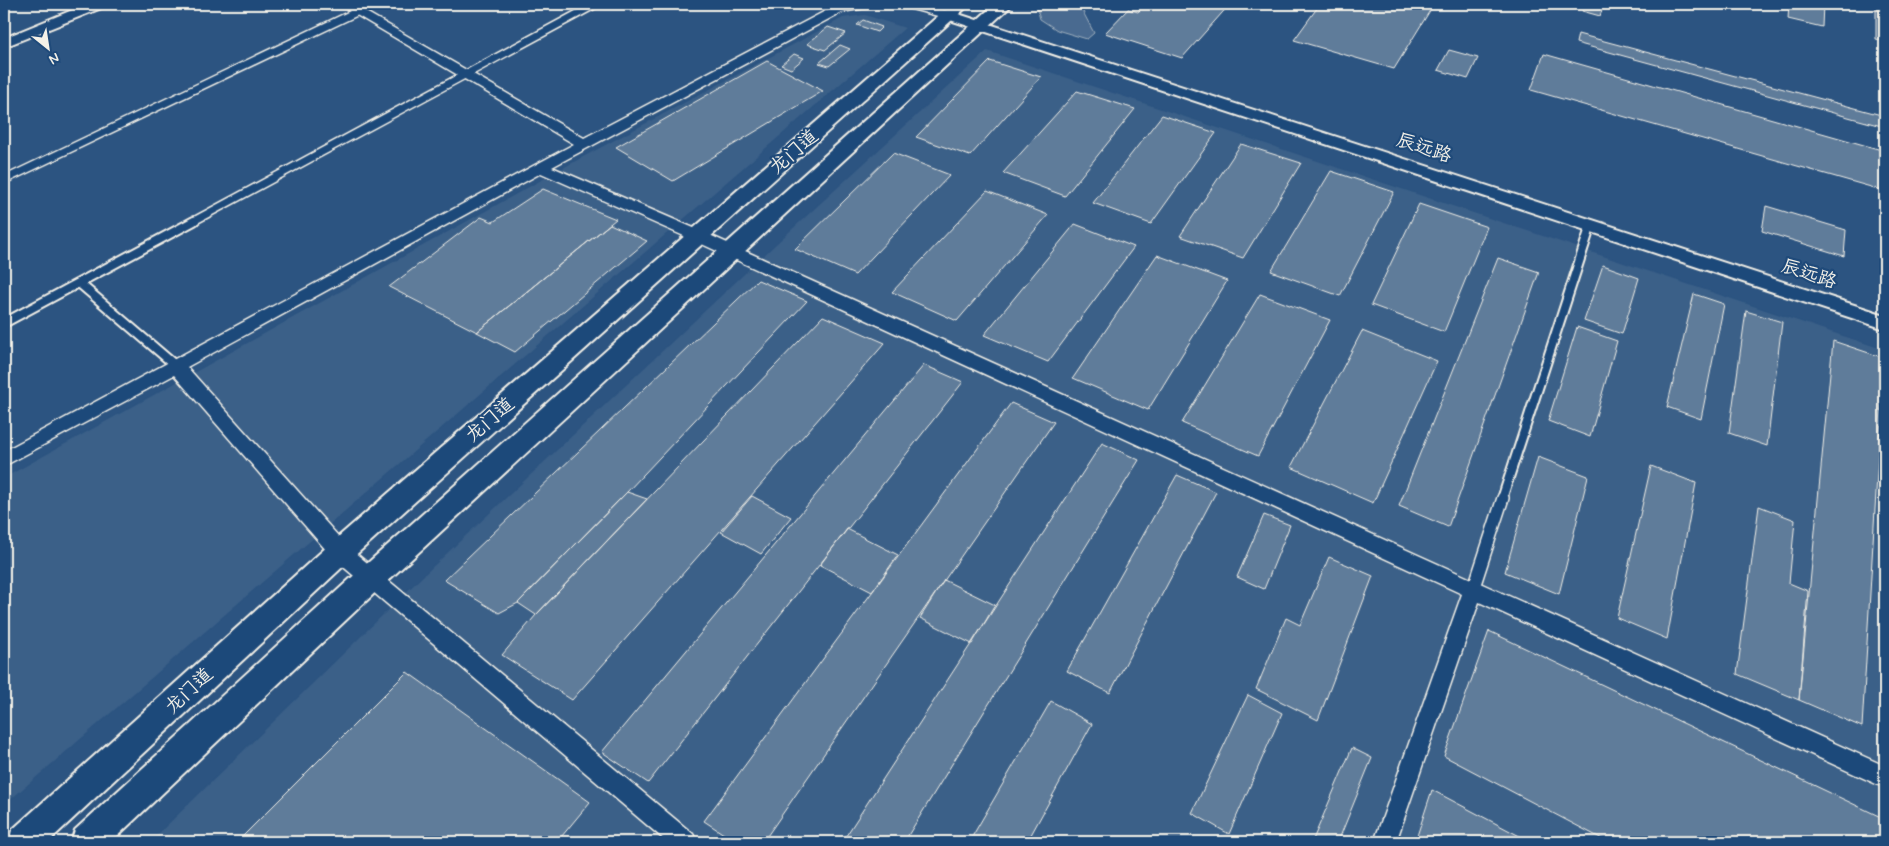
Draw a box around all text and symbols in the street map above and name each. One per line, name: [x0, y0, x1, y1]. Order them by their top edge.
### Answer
north arrow: [22, 22, 72, 72]
text: N: [45, 48, 63, 69]
street label: 龙门道: [764, 124, 824, 180]
street label: 辰远路: [1393, 127, 1455, 169]
street label: 辰远路: [1778, 253, 1840, 295]
street label: 龙门道: [460, 392, 520, 448]
street label: 龙门道: [160, 662, 218, 720]

